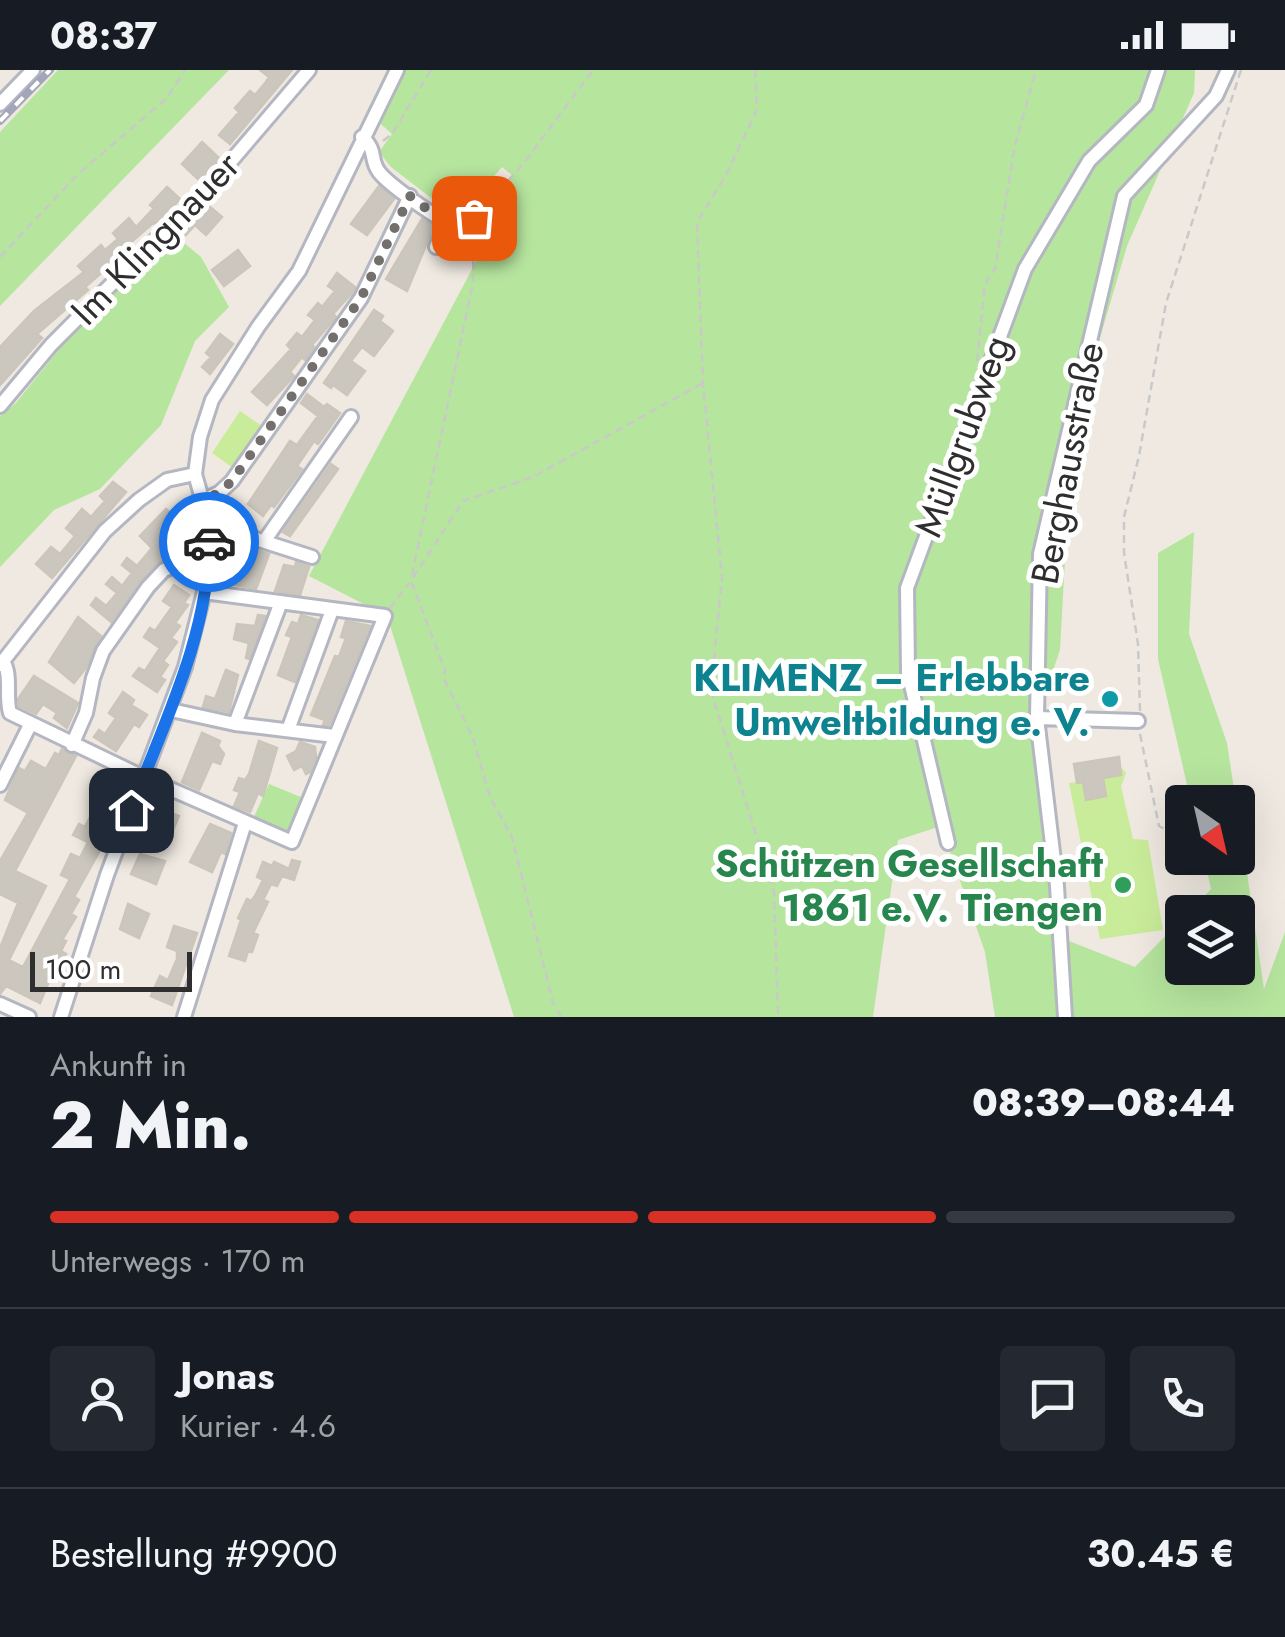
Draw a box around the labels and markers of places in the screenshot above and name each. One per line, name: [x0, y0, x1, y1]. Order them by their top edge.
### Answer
pin: [432, 176, 517, 261]
place label: KLIMENZ – Erlebbare Umweltbildung e. V.: [693, 650, 1090, 749]
marker: KLIMENZ – Erlebbare Umweltbildung e. V.: [1099, 688, 1121, 710]
pin: [89, 768, 174, 853]
place label: Schützen Gesellschaft 1861 e.V. Tiengen: [715, 836, 1103, 935]
marker: Schützen Gesellschaft 1861 e.V. Tiengen: [1112, 874, 1134, 896]

